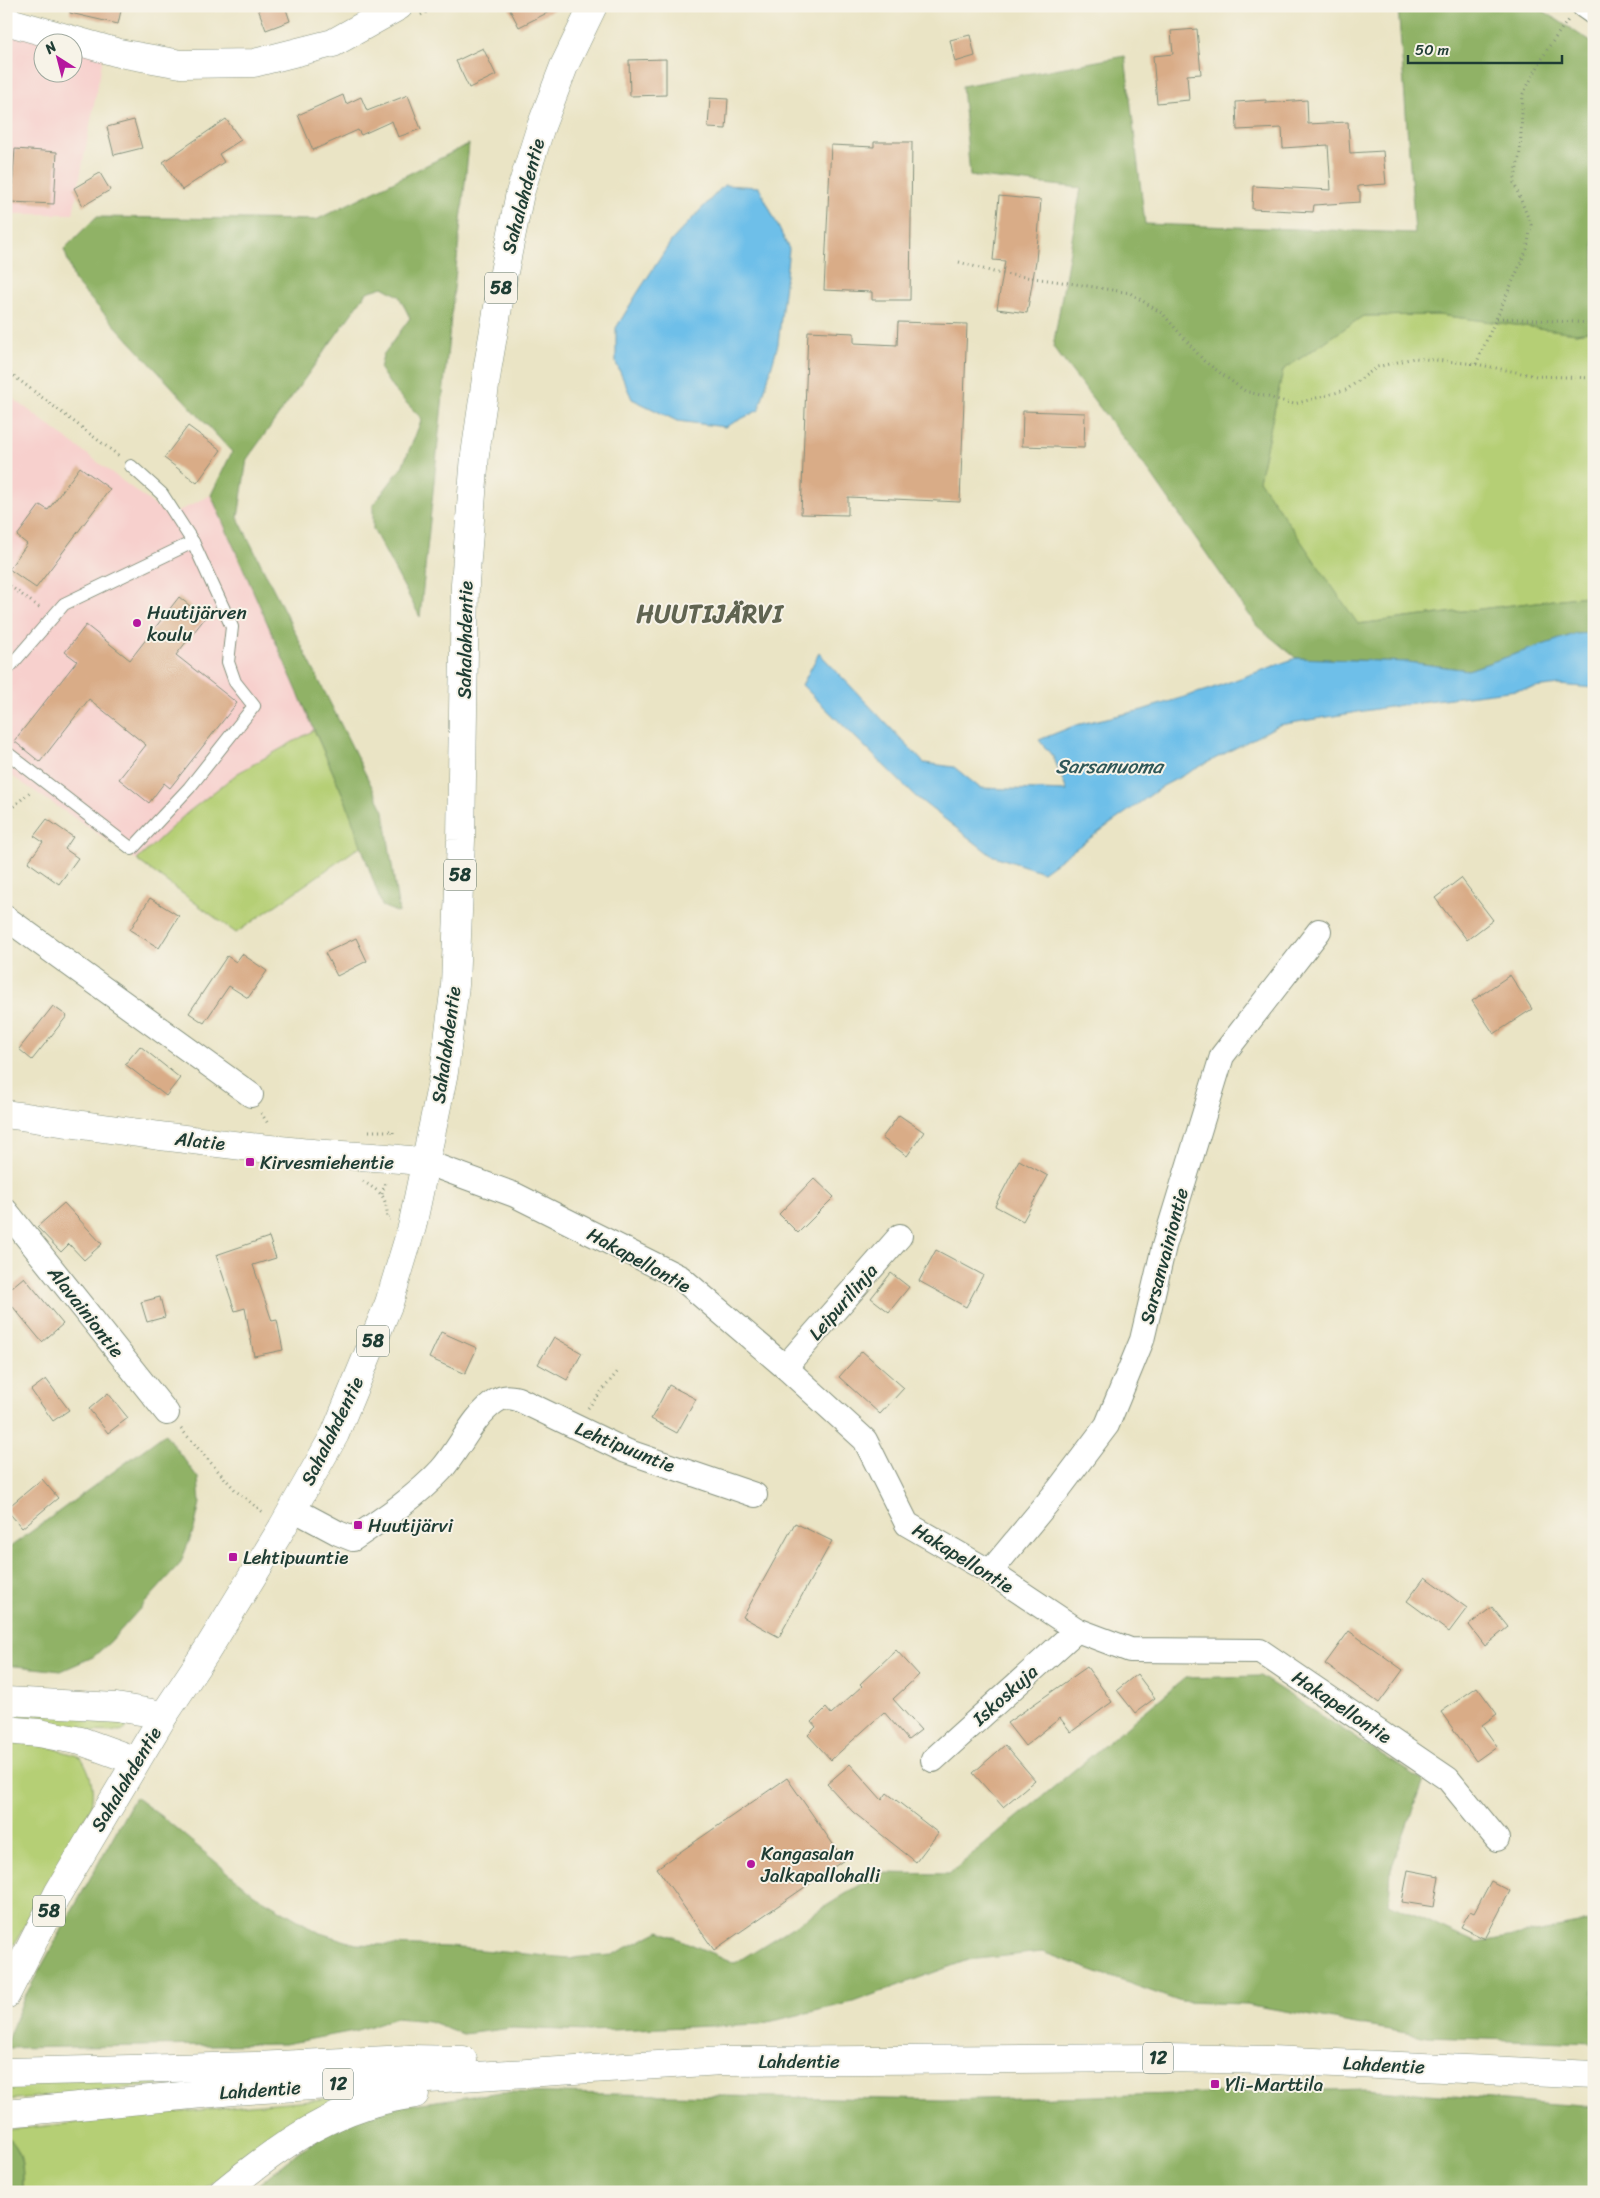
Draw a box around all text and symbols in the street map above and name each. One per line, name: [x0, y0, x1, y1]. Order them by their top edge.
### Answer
north arrow: [32, 32, 82, 82]
scale bar: [1408, 32, 1561, 64]
text: N: [39, 35, 62, 61]
text: 50 m: [1415, 37, 1450, 63]
street label: Sahalahdentie: [492, 135, 554, 257]
road number: 58: [485, 272, 517, 304]
street label: Sahalahdentie: [447, 581, 483, 699]
district label: HUUTIJÄRVI: [637, 593, 785, 635]
place label: Huutijärven koulu: [147, 596, 247, 651]
marker: Huutijärven koulu: [131, 617, 143, 629]
water label: Sarsanuoma: [1055, 749, 1166, 784]
road number: 58: [444, 860, 476, 890]
street label: Sahalahdentie: [421, 984, 471, 1106]
street label: Alatie: [172, 1122, 227, 1160]
place label: Kirvesmiehentie: [260, 1146, 394, 1179]
marker: Kirvesmiehentie: [244, 1156, 256, 1168]
street label: Sarsanvainiontie: [1130, 1184, 1198, 1328]
street label: Hakapellontie: [581, 1218, 697, 1302]
street label: Leipurilinja: [800, 1255, 886, 1348]
street label: Alavainiontie: [39, 1258, 133, 1366]
road number: 58: [357, 1325, 389, 1356]
street label: Sahalahdentie: [291, 1371, 373, 1491]
street label: Lehtipuuntie: [570, 1412, 680, 1482]
place label: Huutijärvi: [368, 1509, 454, 1542]
street label: Hakapellontie: [906, 1514, 1020, 1602]
marker: Huutijärvi: [352, 1519, 364, 1531]
place label: Lehtipuuntie: [243, 1541, 348, 1574]
marker: Lehtipuuntie: [227, 1551, 239, 1563]
street label: Iskoskuja: [964, 1656, 1046, 1735]
street label: Hakapellontie: [1285, 1661, 1399, 1753]
street label: Sahalahdentie: [81, 1720, 171, 1838]
place label: Kangasalan Jalkapallohalli: [760, 1837, 881, 1892]
marker: Kangasalan Jalkapallohalli: [745, 1858, 757, 1870]
road number: 58: [33, 1895, 65, 1926]
road number: 12: [1143, 2042, 1173, 2074]
street label: Lahdentie: [758, 2045, 840, 2078]
street label: Lahdentie: [1342, 2046, 1426, 2084]
road number: 12: [323, 2068, 353, 2100]
place label: Yli-Marttila: [1225, 2068, 1324, 2101]
street label: Lahdentie: [218, 2071, 302, 2109]
marker: Yli-Marttila: [1209, 2078, 1221, 2090]

